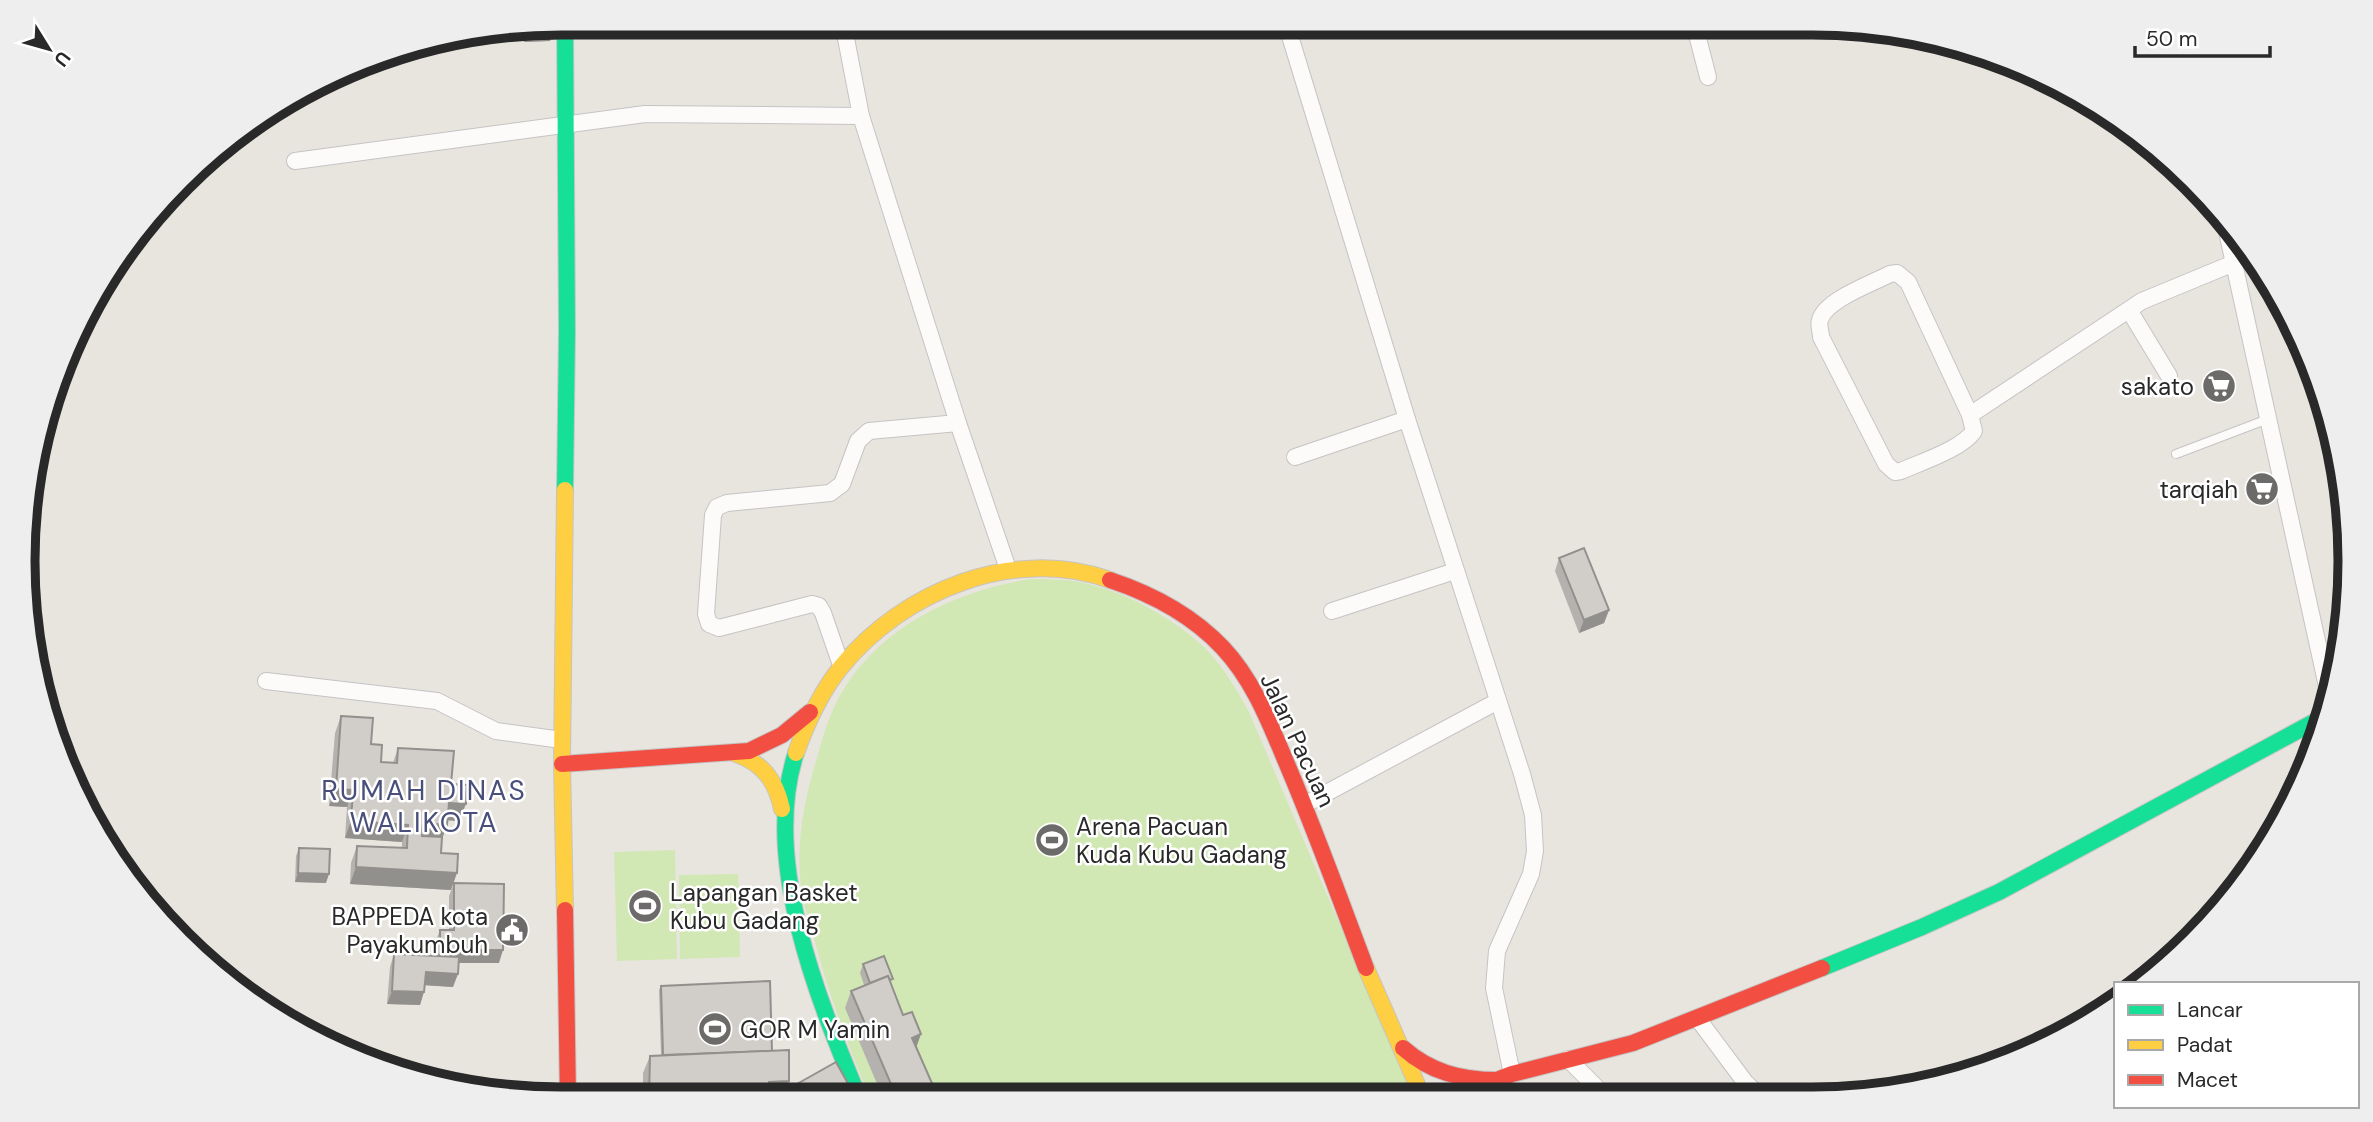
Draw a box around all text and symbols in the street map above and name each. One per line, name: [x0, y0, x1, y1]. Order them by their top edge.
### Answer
north arrow: [14, 14, 84, 84]
scale bar: [2135, 14, 2270, 58]
text: 50 m: [2146, 25, 2197, 53]
text: U: [48, 46, 76, 72]
supermarket icon: sakato: [2200, 367, 2238, 405]
place label: sakato: [2121, 371, 2194, 402]
supermarket icon: tarqiah: [2243, 470, 2281, 508]
place label: tarqiah: [2159, 474, 2238, 505]
street label: Jalan Pacuan: [1253, 668, 1343, 812]
district label: RUMAH DINAS WALIKOTA: [321, 772, 527, 841]
place label: Arena Pacuan Kuda Kubu Gadang: [1076, 811, 1287, 870]
sports icon: Arena Pacuan Kuda Kubu Gadang: [1033, 821, 1071, 859]
place label: Lapangan Basket Kubu Gadang: [670, 877, 858, 936]
sports icon: Lapangan Basket Kubu Gadang: [626, 887, 664, 925]
place label: BAPPEDA kota Payakumbuh: [331, 901, 488, 960]
public building icon: BAPPEDA kota Payakumbuh: [493, 911, 531, 949]
legend: [2114, 982, 2359, 1108]
text: Lancar: [2177, 996, 2243, 1024]
sports icon: GOR M Yamin: [696, 1010, 734, 1048]
place label: GOR M Yamin: [740, 1014, 890, 1045]
text: Padat: [2177, 1031, 2233, 1059]
text: Macet: [2177, 1066, 2238, 1094]

